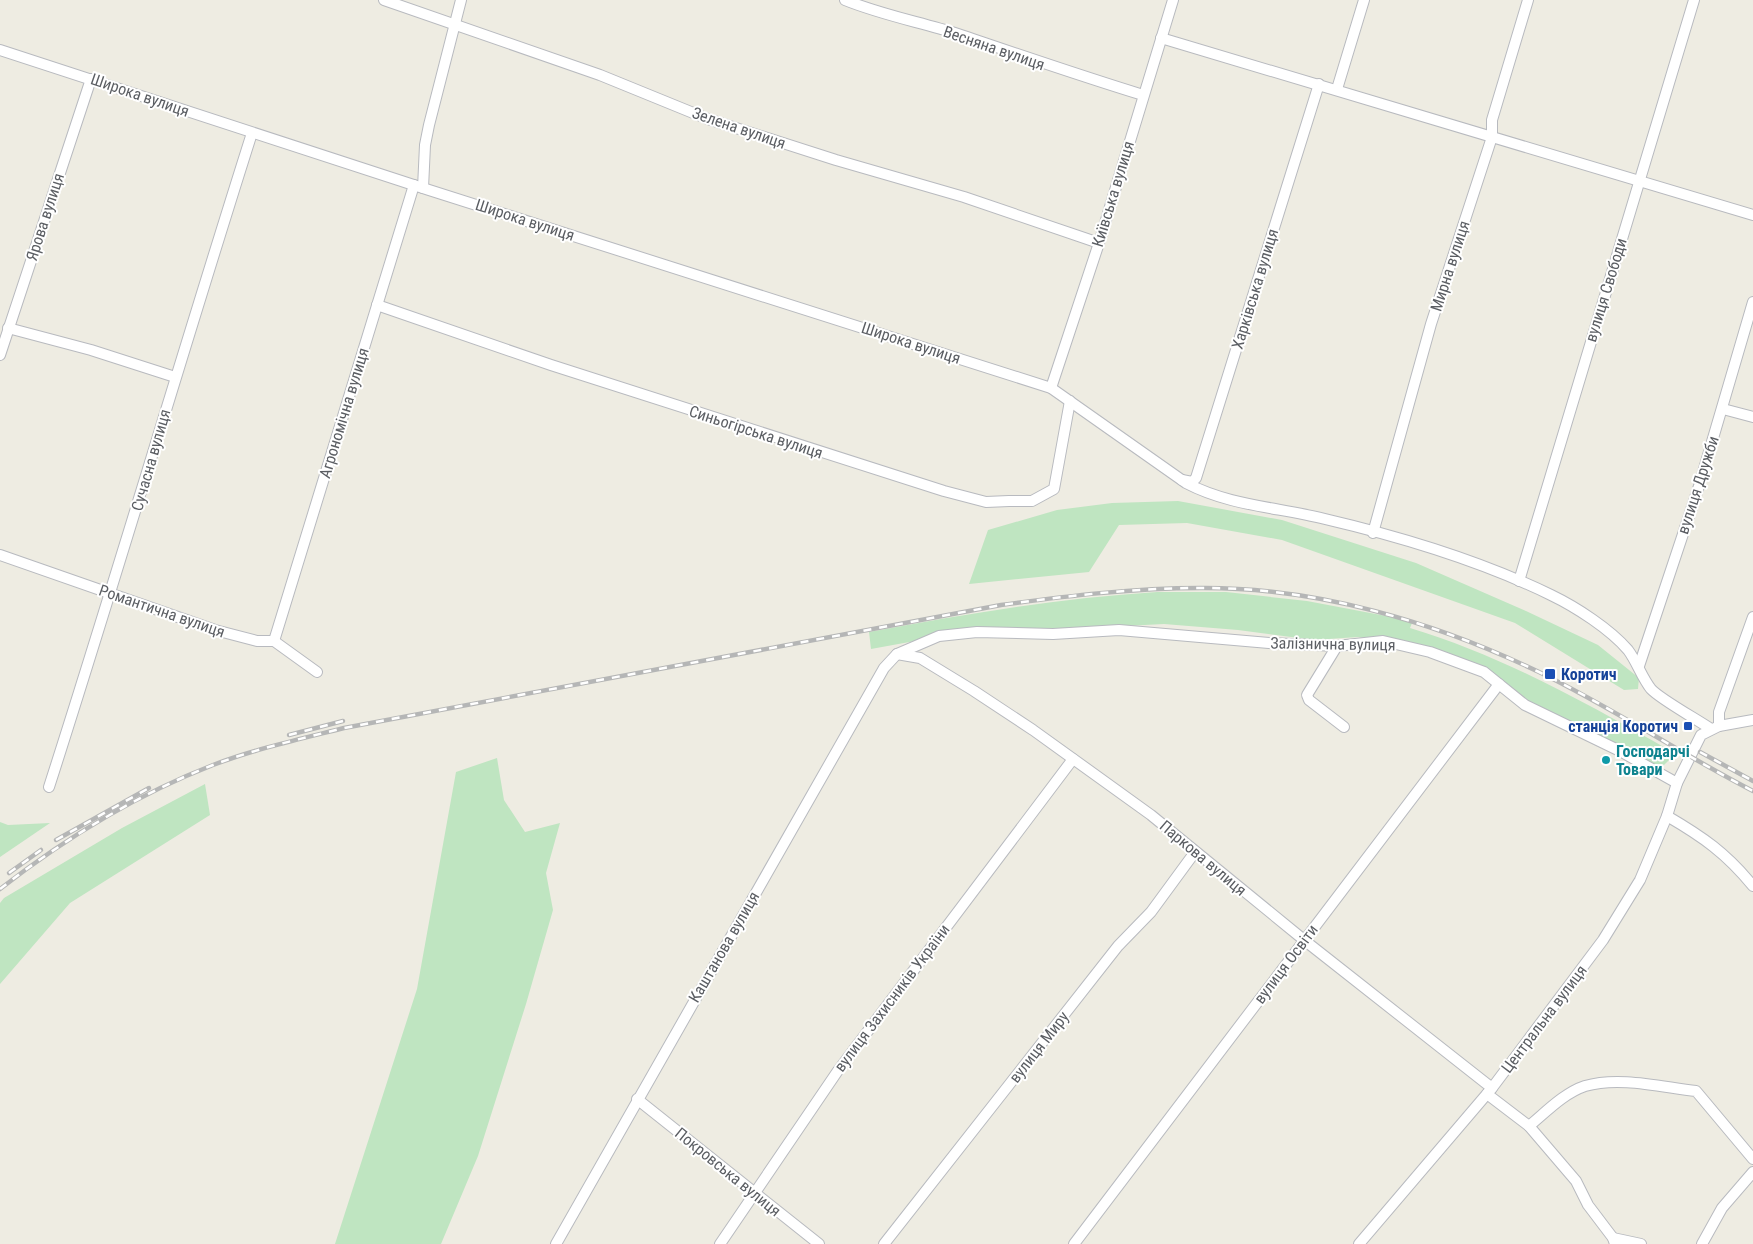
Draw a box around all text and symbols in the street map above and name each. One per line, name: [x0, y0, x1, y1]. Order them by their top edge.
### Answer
street label: Весняна вулиця: [941, 22, 1047, 74]
street label: Широка вулиця: [88, 69, 192, 121]
street label: Зелена вулиця: [690, 103, 788, 153]
street label: Київська вулиця: [1088, 139, 1138, 249]
street label: Ярова вулиця: [22, 171, 68, 263]
street label: Широка вулиця: [473, 195, 577, 245]
street label: Мирна вулиця: [1426, 218, 1474, 314]
street label: Харківська вулиця: [1228, 227, 1282, 351]
street label: вулиця Свободи: [1581, 236, 1631, 344]
street label: Широка вулиця: [859, 318, 963, 368]
street label: Агрономічна вулиця: [315, 346, 373, 480]
street label: Синьогірська вулиця: [687, 401, 825, 463]
street label: Сучасна вулиця: [127, 407, 175, 513]
street label: вулиця Дружби: [1673, 434, 1723, 536]
street label: Романтична вулиця: [97, 581, 227, 641]
street label: Залізнична вулиця: [1270, 633, 1396, 655]
place label: Коротич: [1561, 665, 1617, 684]
marker: Коротич: [1543, 667, 1557, 681]
place label: станція Коротич: [1568, 717, 1678, 736]
marker: станція Коротич: [1682, 720, 1694, 732]
place label: Господарчі Товари: [1616, 742, 1690, 779]
marker: Господарчі Товари: [1600, 754, 1612, 766]
street label: Паркова вулиця: [1156, 816, 1250, 900]
street label: Каштанова вулиця: [685, 888, 763, 1006]
street label: вулиця Захисників України: [830, 921, 954, 1075]
street label: вулиця Освіти: [1250, 921, 1322, 1007]
street label: Центральна вулиця: [1497, 961, 1591, 1077]
street label: вулиця Миру: [1005, 1007, 1073, 1086]
street label: Покровська вулиця: [671, 1124, 785, 1220]

